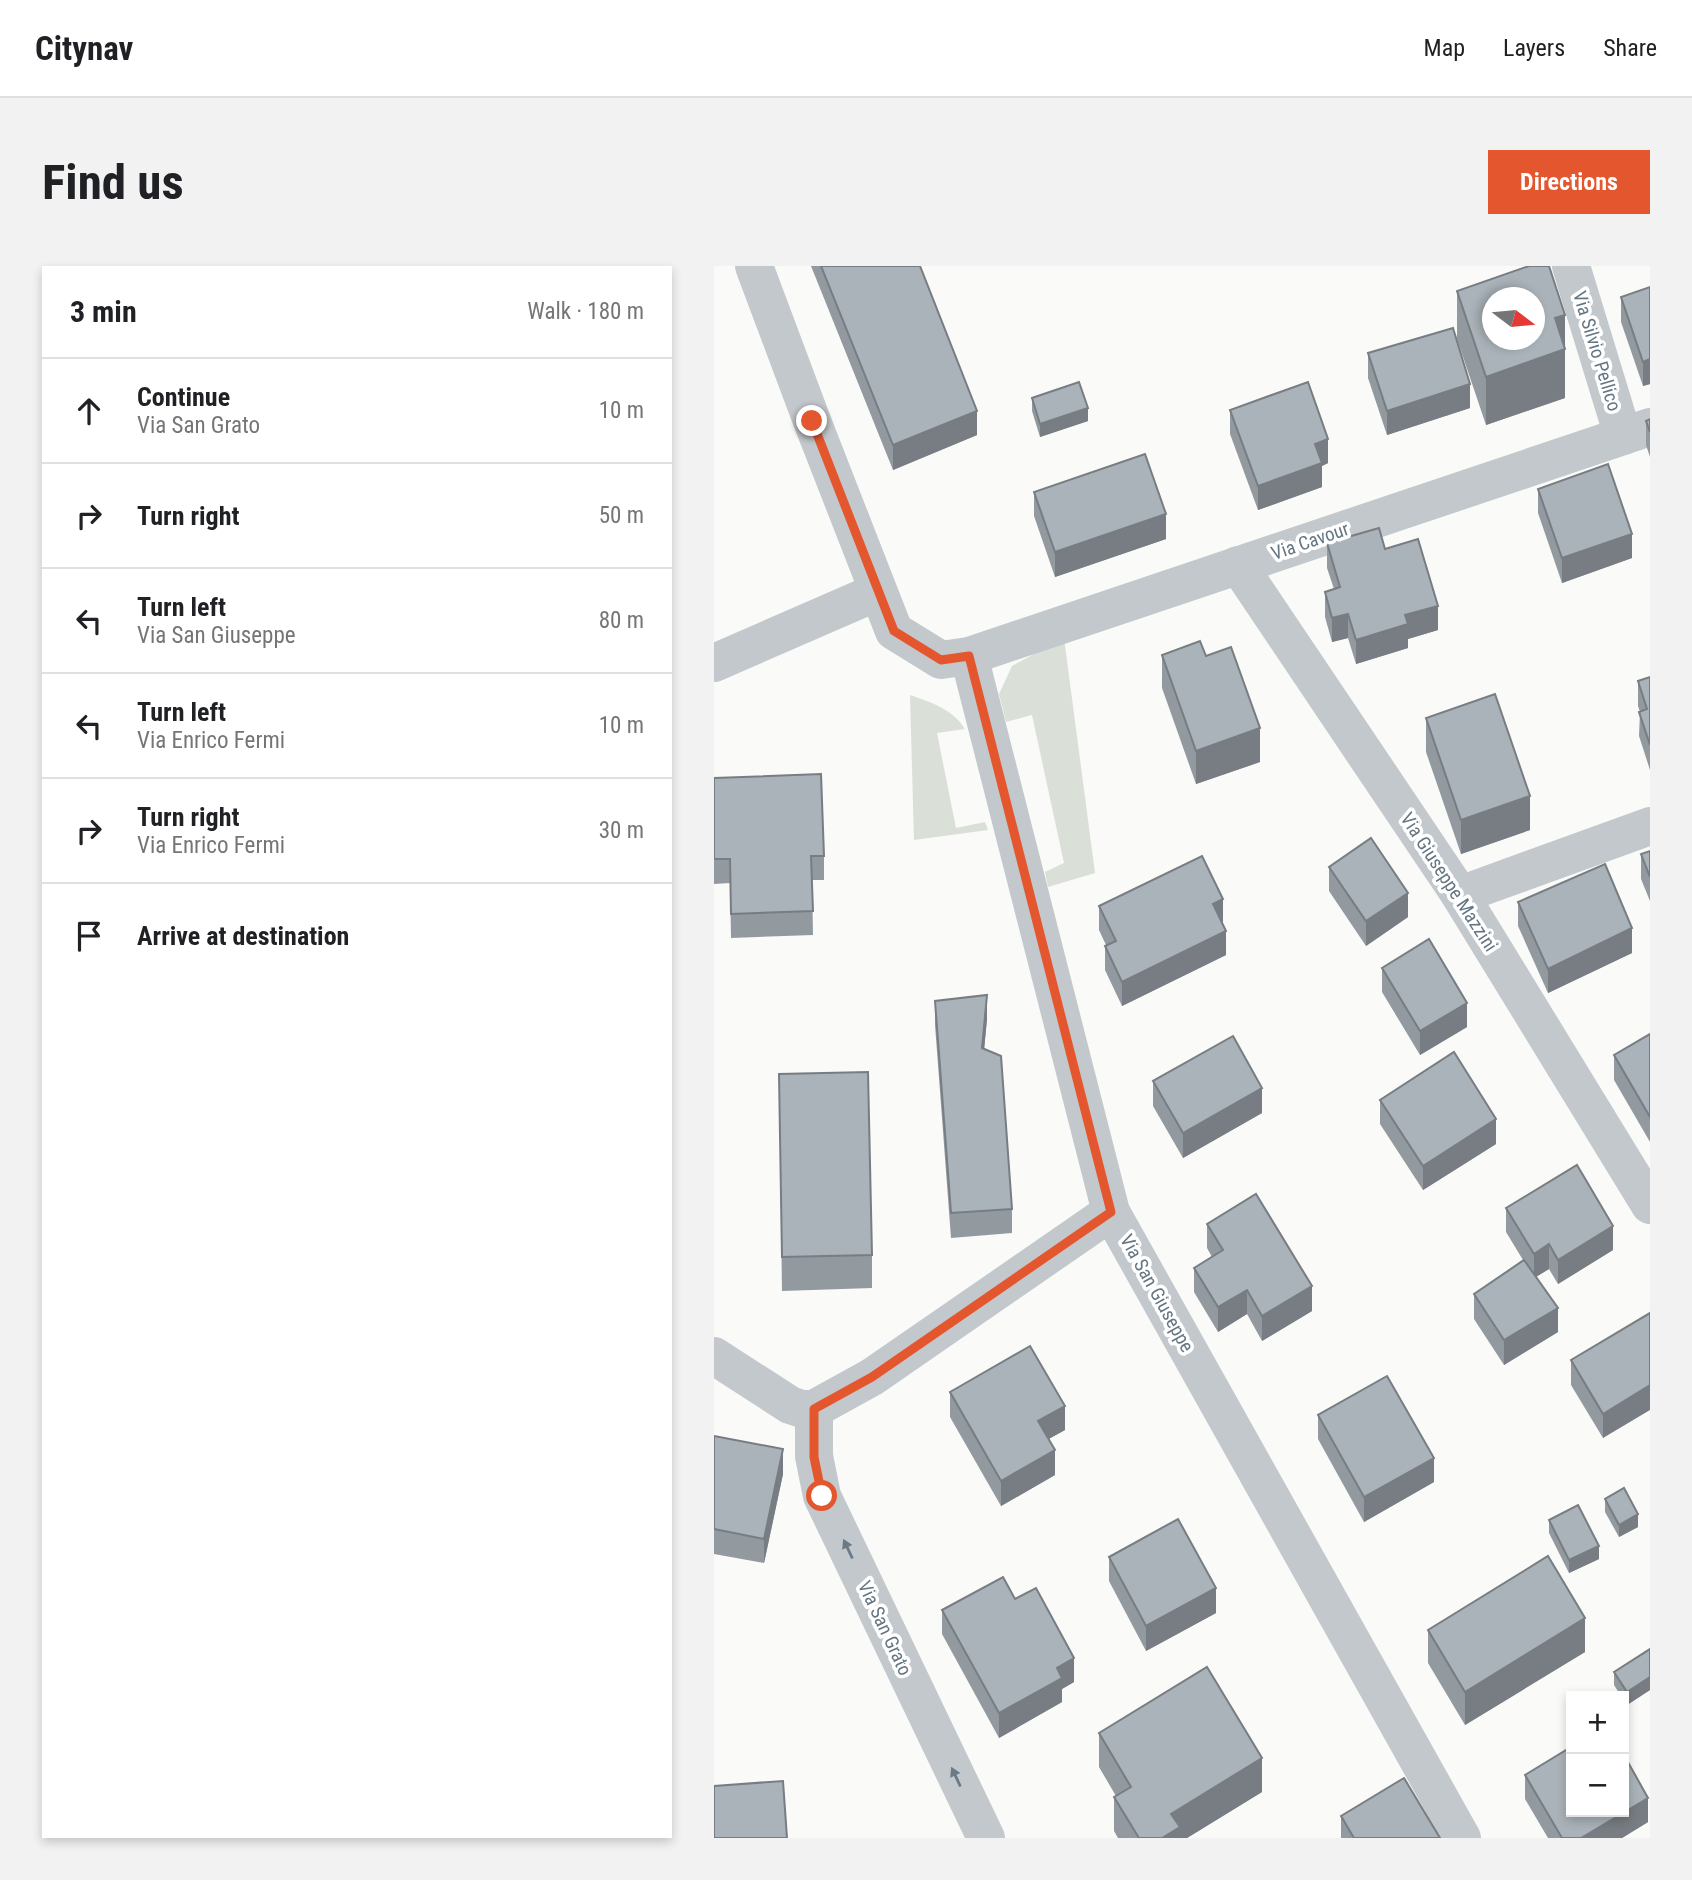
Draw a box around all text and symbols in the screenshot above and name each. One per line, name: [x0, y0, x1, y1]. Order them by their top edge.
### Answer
text: Citynav: [35, 29, 133, 68]
text: Map: [1424, 34, 1465, 62]
text: Layers: [1503, 34, 1565, 62]
text: Share: [1603, 34, 1657, 62]
button: Directions: [1488, 150, 1650, 214]
text: Find us: [42, 154, 184, 211]
north arrow: [1482, 287, 1545, 350]
street label: Via Silvio Pellico: [1568, 288, 1626, 414]
text: 3 min: [70, 294, 137, 329]
text: Walk · 180 m: [527, 298, 644, 325]
text: Continue: [137, 382, 230, 412]
icon: ahead: [70, 392, 108, 430]
text: 10 m: [599, 397, 644, 424]
route end: [796, 405, 827, 436]
text: Via San Grato: [137, 412, 260, 439]
icon: right: [70, 497, 108, 535]
text: Turn right: [137, 501, 239, 531]
text: 50 m: [599, 502, 644, 529]
street label: Via Cavour: [1268, 517, 1352, 565]
text: Turn left: [137, 592, 226, 622]
icon: left: [70, 602, 108, 640]
text: 80 m: [599, 607, 644, 634]
text: Via San Giuseppe: [137, 622, 296, 649]
text: Turn left: [137, 697, 226, 727]
icon: left: [70, 707, 108, 745]
text: 10 m: [599, 712, 644, 739]
text: Via Enrico Fermi: [137, 727, 285, 754]
text: Turn right: [137, 802, 239, 832]
street label: Via Giuseppe Mazzini: [1396, 808, 1502, 956]
icon: right: [70, 812, 108, 850]
text: 30 m: [599, 817, 644, 844]
text: Via Enrico Fermi: [137, 832, 285, 859]
icon: arrive: [70, 917, 108, 955]
text: Arrive at destination: [137, 921, 349, 951]
street label: Via San Giuseppe: [1115, 1230, 1199, 1356]
route start: [806, 1480, 837, 1511]
one-way arrow: [842, 1539, 854, 1559]
street label: Via San Grato: [853, 1577, 917, 1679]
map controls: [1566, 1691, 1629, 1817]
button: +: [1566, 1691, 1629, 1754]
button: −: [1566, 1754, 1629, 1817]
one-way arrow: [950, 1767, 962, 1787]

